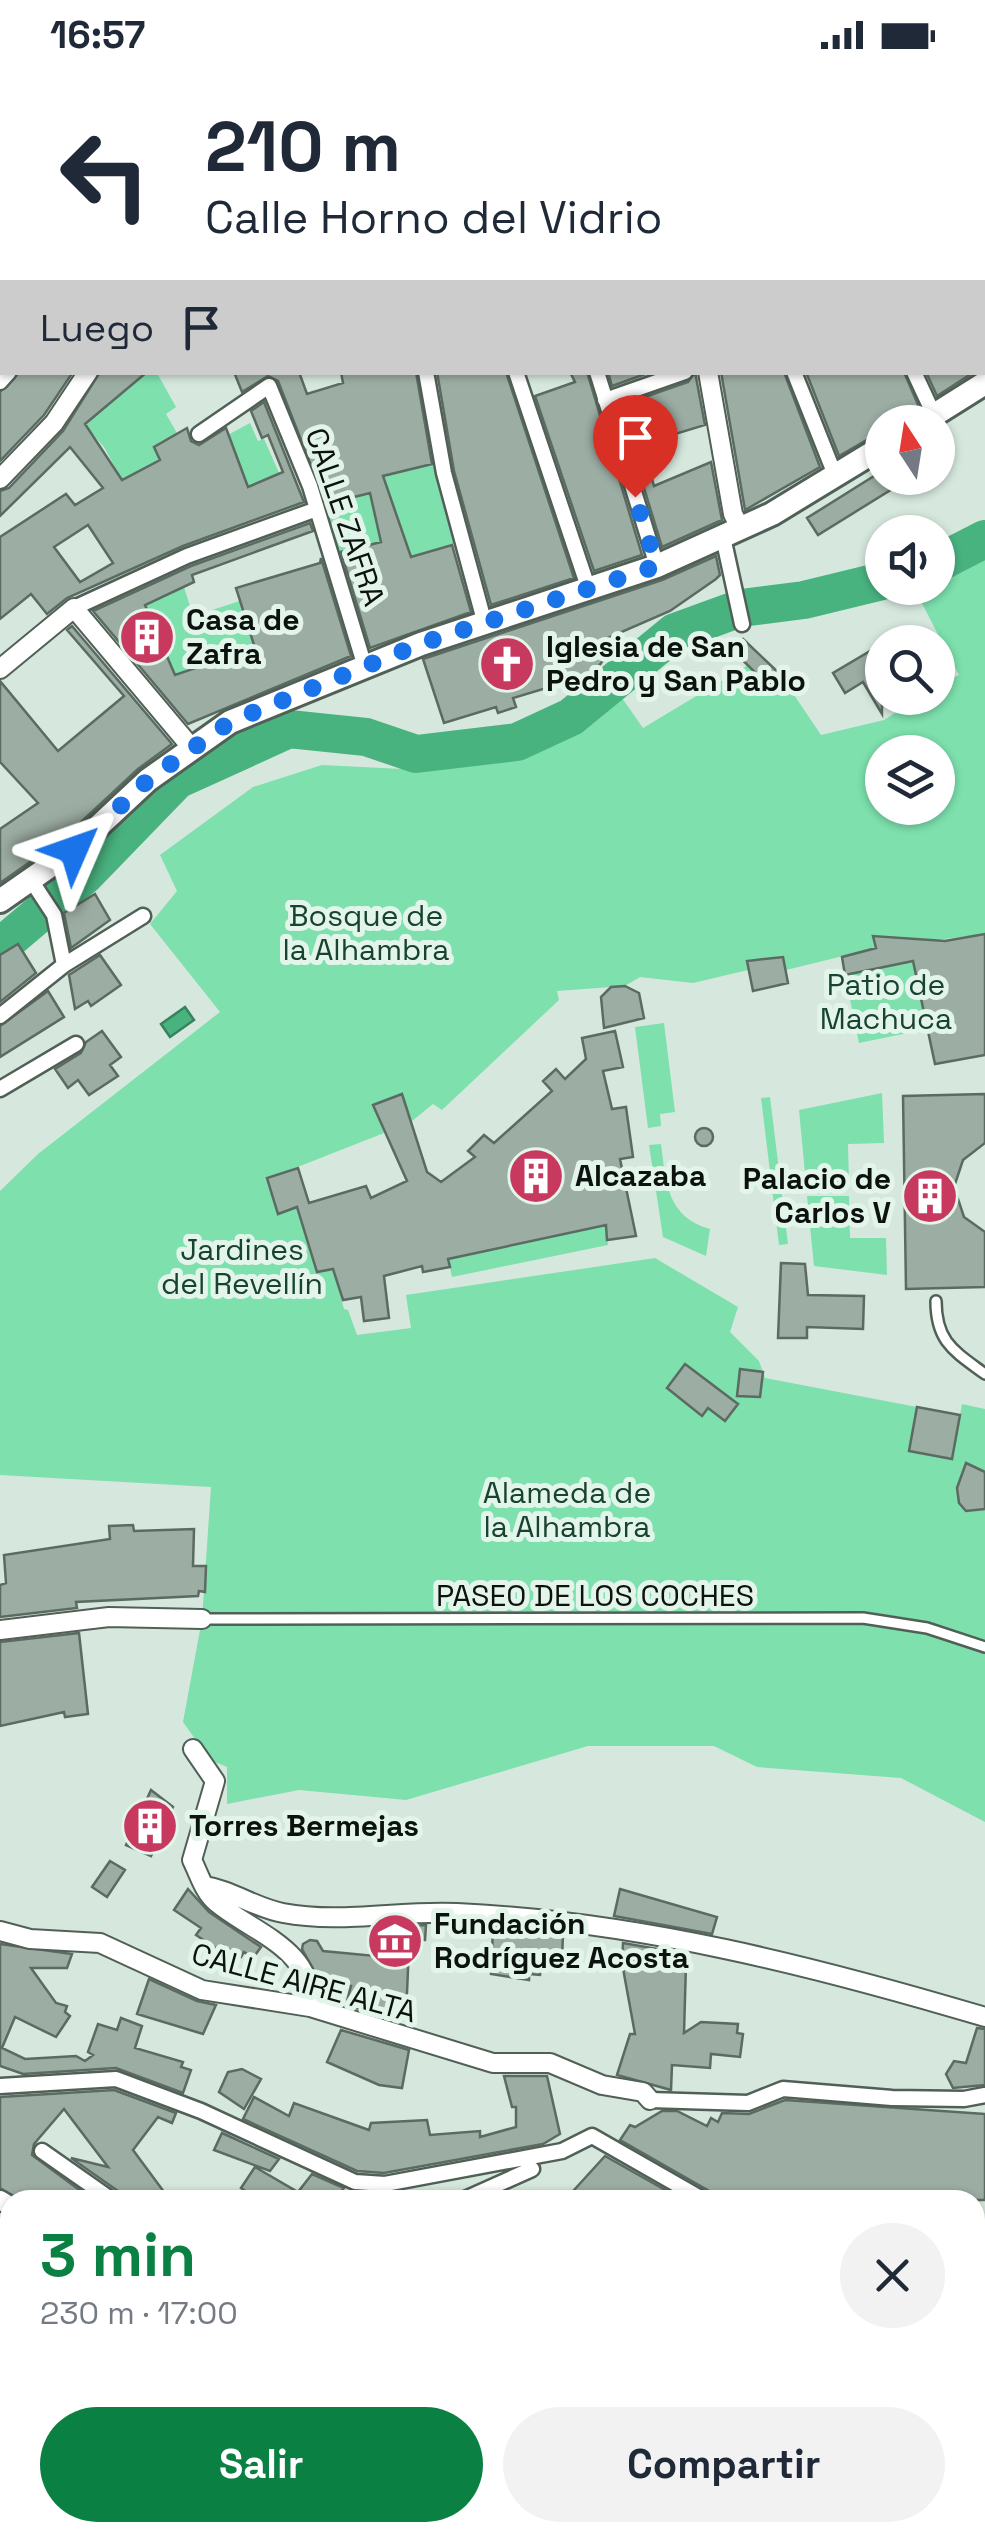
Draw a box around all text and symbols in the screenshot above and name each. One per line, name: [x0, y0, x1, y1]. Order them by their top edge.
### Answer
text: 16:57: [50, 11, 145, 59]
text: 210 m: [205, 102, 401, 191]
icon: left: [40, 110, 170, 240]
text: Calle Horno del Vidrio: [205, 189, 663, 246]
icon: arrive: [174, 300, 229, 355]
text: Luego: [40, 304, 154, 352]
pin: [593, 395, 678, 498]
north arrow: [865, 405, 955, 495]
map controls: [865, 405, 955, 825]
icon: arrive: [608, 410, 663, 465]
street label: CALLE ZAFRA: [297, 423, 394, 611]
button: sound: [865, 515, 955, 605]
place label: Casa de Zafra: [186, 600, 300, 673]
building icon: Casa de Zafra: [117, 607, 177, 667]
button: search: [865, 625, 955, 715]
place label: Iglesia de San Pedro y San Pablo: [546, 627, 806, 700]
church icon: Iglesia de San Pedro y San Pablo: [477, 634, 537, 694]
button: layers: [865, 735, 955, 825]
position arrow: [22, 798, 126, 902]
park label: Bosque de la Alhambra: [283, 896, 449, 969]
park label: Patio de Machuca: [820, 965, 952, 1038]
building icon: Alcazaba: [506, 1146, 566, 1206]
place label: Alcazaba: [575, 1156, 706, 1195]
place label: Palacio de Carlos V: [743, 1159, 891, 1232]
building icon: Palacio de Carlos V: [900, 1166, 960, 1226]
park label: Jardines del Revellín: [161, 1230, 323, 1303]
park label: Alameda de la Alhambra: [483, 1473, 651, 1546]
street label: PASEO DE LOS COCHES: [436, 1576, 754, 1615]
building icon: Torres Bermejas: [120, 1796, 180, 1856]
place label: Torres Bermejas: [189, 1806, 419, 1845]
place label: Fundación Rodríguez Acosta: [434, 1904, 689, 1977]
museum icon: Fundación Rodríguez Acosta: [365, 1911, 425, 1971]
street label: CALLE AIRE ALTA: [187, 1934, 421, 2031]
text: 3 min: [40, 2217, 196, 2294]
button: close: [840, 2223, 945, 2328]
text: 230 m · 17:00: [40, 2293, 238, 2333]
button: Salir: [40, 2407, 483, 2522]
button: Compartir: [503, 2407, 945, 2522]

